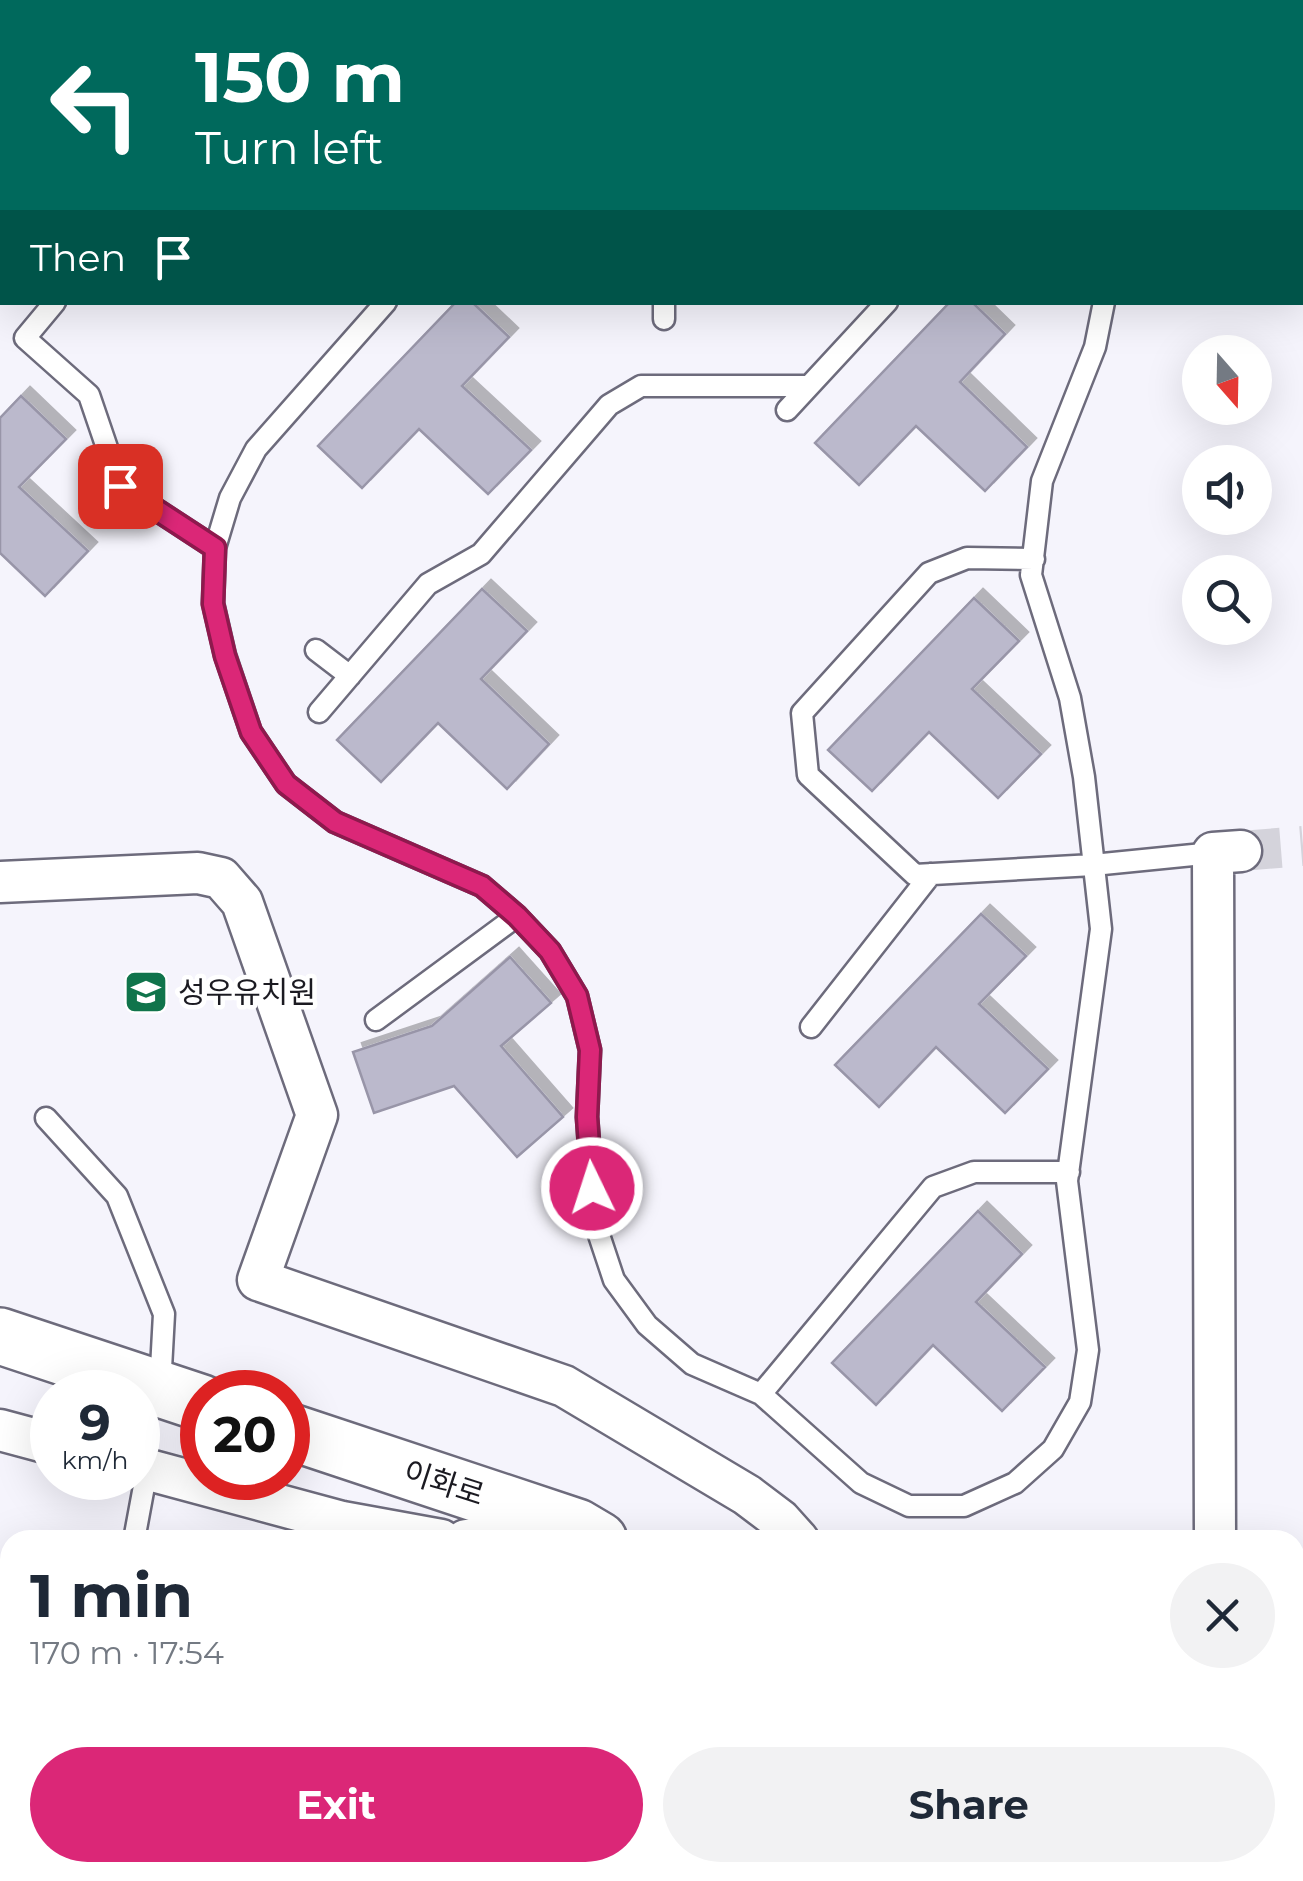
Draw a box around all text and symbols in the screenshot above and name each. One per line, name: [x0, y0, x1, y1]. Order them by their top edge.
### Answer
text: 150 m: [195, 34, 405, 120]
icon: left: [30, 40, 160, 170]
text: Turn left: [195, 120, 383, 175]
icon: arrive: [146, 230, 201, 285]
text: Then: [30, 234, 126, 281]
north arrow: [1182, 335, 1272, 425]
map controls: [1182, 335, 1272, 645]
pin: [78, 444, 163, 529]
button: sound: [1182, 445, 1272, 535]
icon: arrive: [93, 459, 148, 514]
button: search: [1182, 555, 1272, 645]
school or university icon: 성우유치원: [123, 969, 169, 1015]
place label: 성우유치원: [178, 974, 316, 1011]
position arrow: [540, 1136, 644, 1240]
speed limit sign: 20: [180, 1370, 310, 1500]
text: 9: [79, 1392, 111, 1453]
text: km/h: [62, 1445, 128, 1475]
street label: 이화로: [399, 1453, 489, 1513]
text: 1 min: [30, 1559, 193, 1632]
button: close: [1170, 1563, 1275, 1668]
text: 170 m · 17:54: [30, 1633, 224, 1672]
button: Exit: [30, 1747, 643, 1862]
button: Share: [663, 1747, 1275, 1862]

